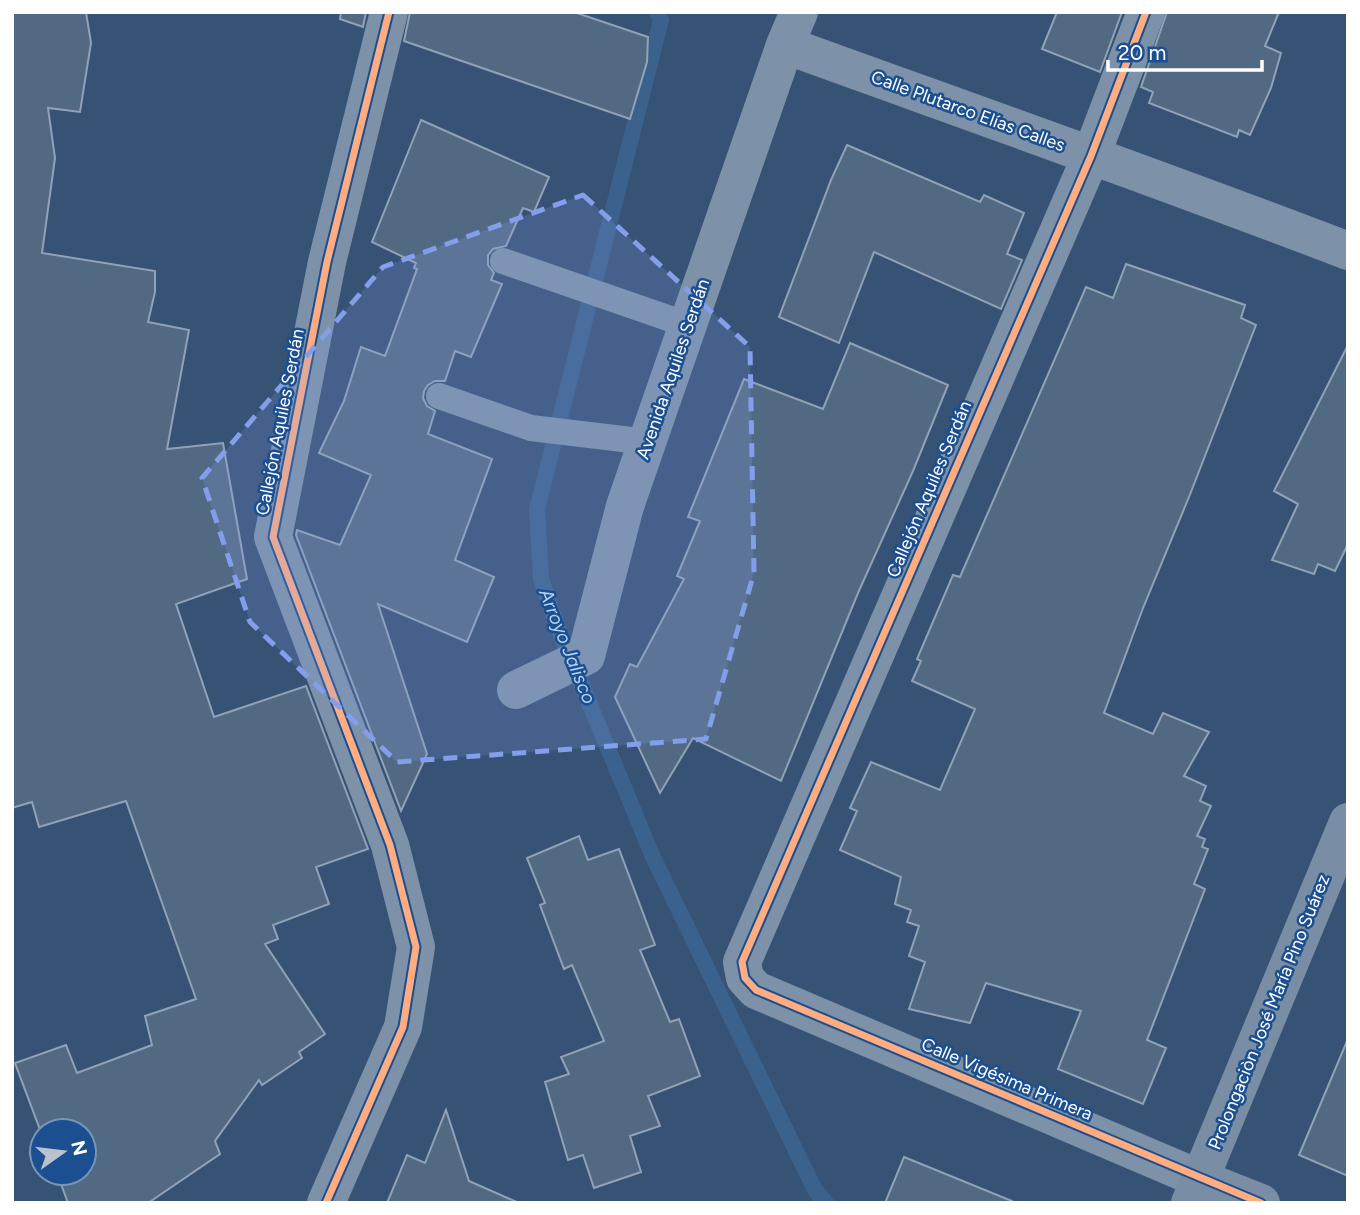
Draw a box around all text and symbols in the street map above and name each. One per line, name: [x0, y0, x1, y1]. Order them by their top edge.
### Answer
scale bar: [1108, 28, 1262, 72]
text: 20 m: [1118, 40, 1166, 65]
street label: Calle Plutarco Elías Calles: [868, 66, 1068, 156]
street label: Avenida Aquiles Serdán: [632, 276, 714, 462]
street label: Callejón Aquiles Serdán: [251, 327, 309, 517]
street label: Callejón Aquiles Serdán: [882, 397, 976, 581]
water label: Arroyo Jalisco: [534, 584, 601, 707]
street label: Prolongaciòn José María Pino Suárez: [1204, 871, 1335, 1153]
street label: Calle Vigésima Primera: [918, 1033, 1096, 1125]
north arrow: [28, 1117, 98, 1187]
text: N: [66, 1138, 92, 1158]

